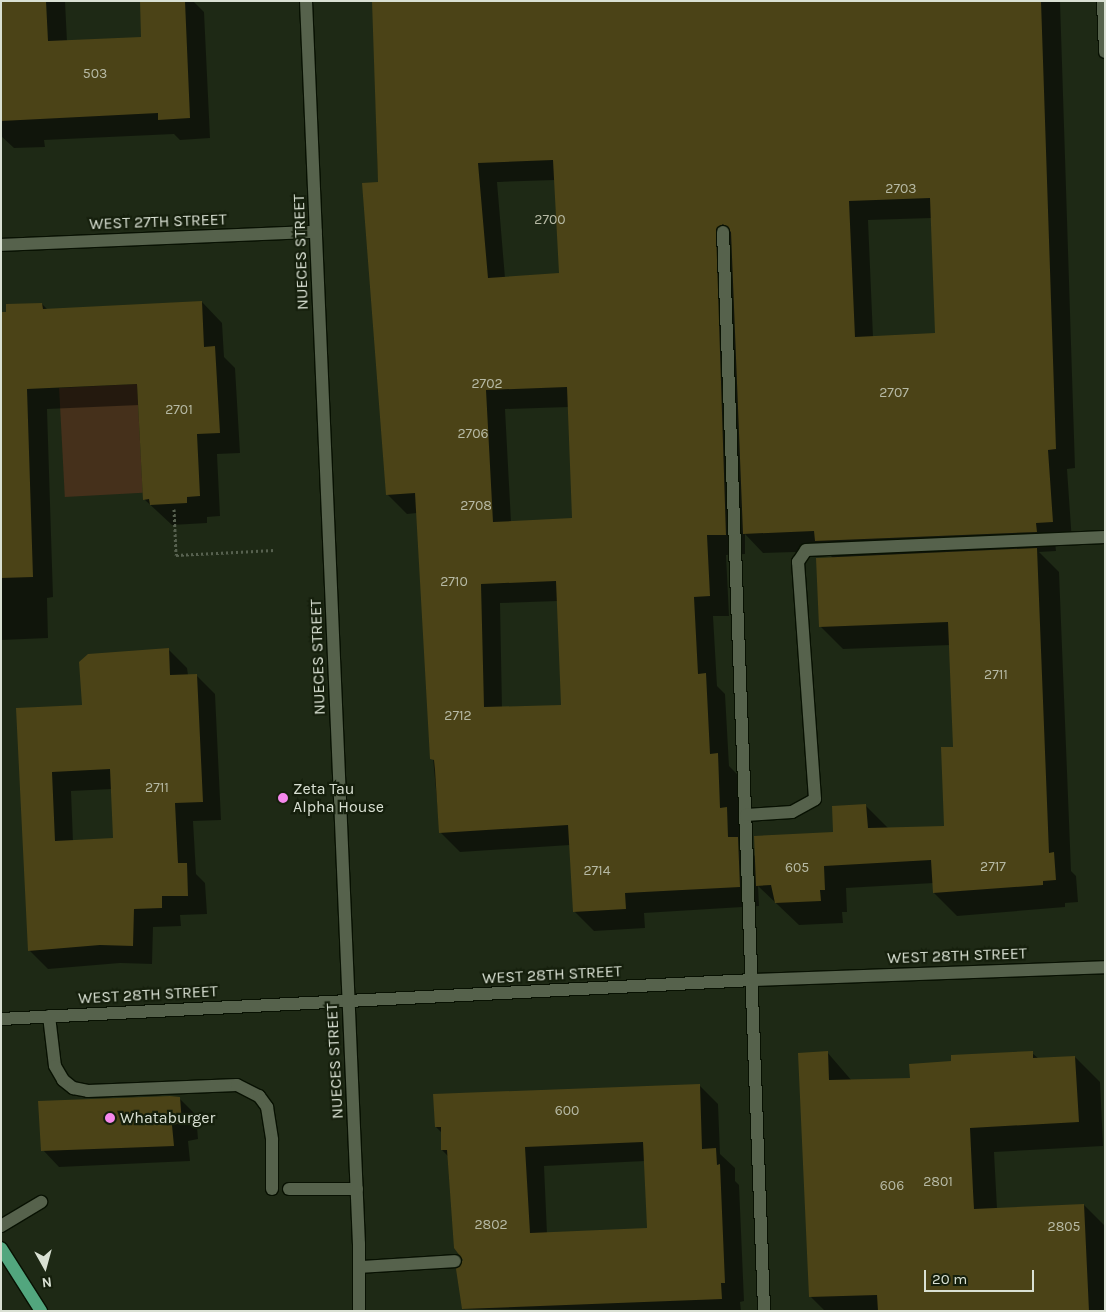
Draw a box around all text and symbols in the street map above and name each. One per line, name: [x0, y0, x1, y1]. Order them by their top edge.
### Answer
house number: 503: [83, 66, 107, 82]
house number: 2703: [885, 181, 917, 197]
street label: NUECES STREET: [289, 194, 313, 310]
street label: WEST 27TH STREET: [89, 210, 227, 234]
house number: 2700: [534, 212, 566, 228]
house number: 2702: [471, 376, 503, 392]
house number: 2707: [879, 385, 909, 401]
house number: 2701: [165, 402, 193, 418]
house number: 2706: [457, 426, 489, 442]
house number: 2708: [460, 498, 492, 514]
house number: 2710: [440, 574, 468, 590]
street label: NUECES STREET: [306, 599, 330, 715]
house number: 2711: [984, 667, 1008, 683]
house number: 2712: [444, 708, 472, 724]
place label: Zeta Tau Alpha House: [293, 779, 384, 817]
house number: 2711: [145, 780, 169, 796]
marker: Zeta Tau Alpha House: [277, 792, 289, 804]
house number: 2717: [980, 859, 1006, 875]
house number: 605: [785, 860, 809, 876]
house number: 2714: [583, 863, 611, 879]
street label: WEST 28TH STREET: [887, 944, 1027, 968]
street label: WEST 28TH STREET: [482, 962, 622, 988]
street label: WEST 28TH STREET: [78, 982, 218, 1008]
street label: NUECES STREET: [322, 1003, 348, 1119]
house number: 600: [555, 1103, 579, 1119]
place label: Whataburger: [120, 1108, 215, 1128]
marker: Whataburger: [104, 1112, 116, 1124]
house number: 2801: [923, 1174, 953, 1190]
house number: 606: [880, 1178, 904, 1194]
house number: 2802: [474, 1217, 508, 1233]
house number: 2805: [1048, 1219, 1080, 1235]
north arrow: [20, 1242, 70, 1292]
scale bar: [926, 1260, 1036, 1292]
text: 20 m: [932, 1270, 967, 1288]
text: N: [41, 1273, 53, 1291]

